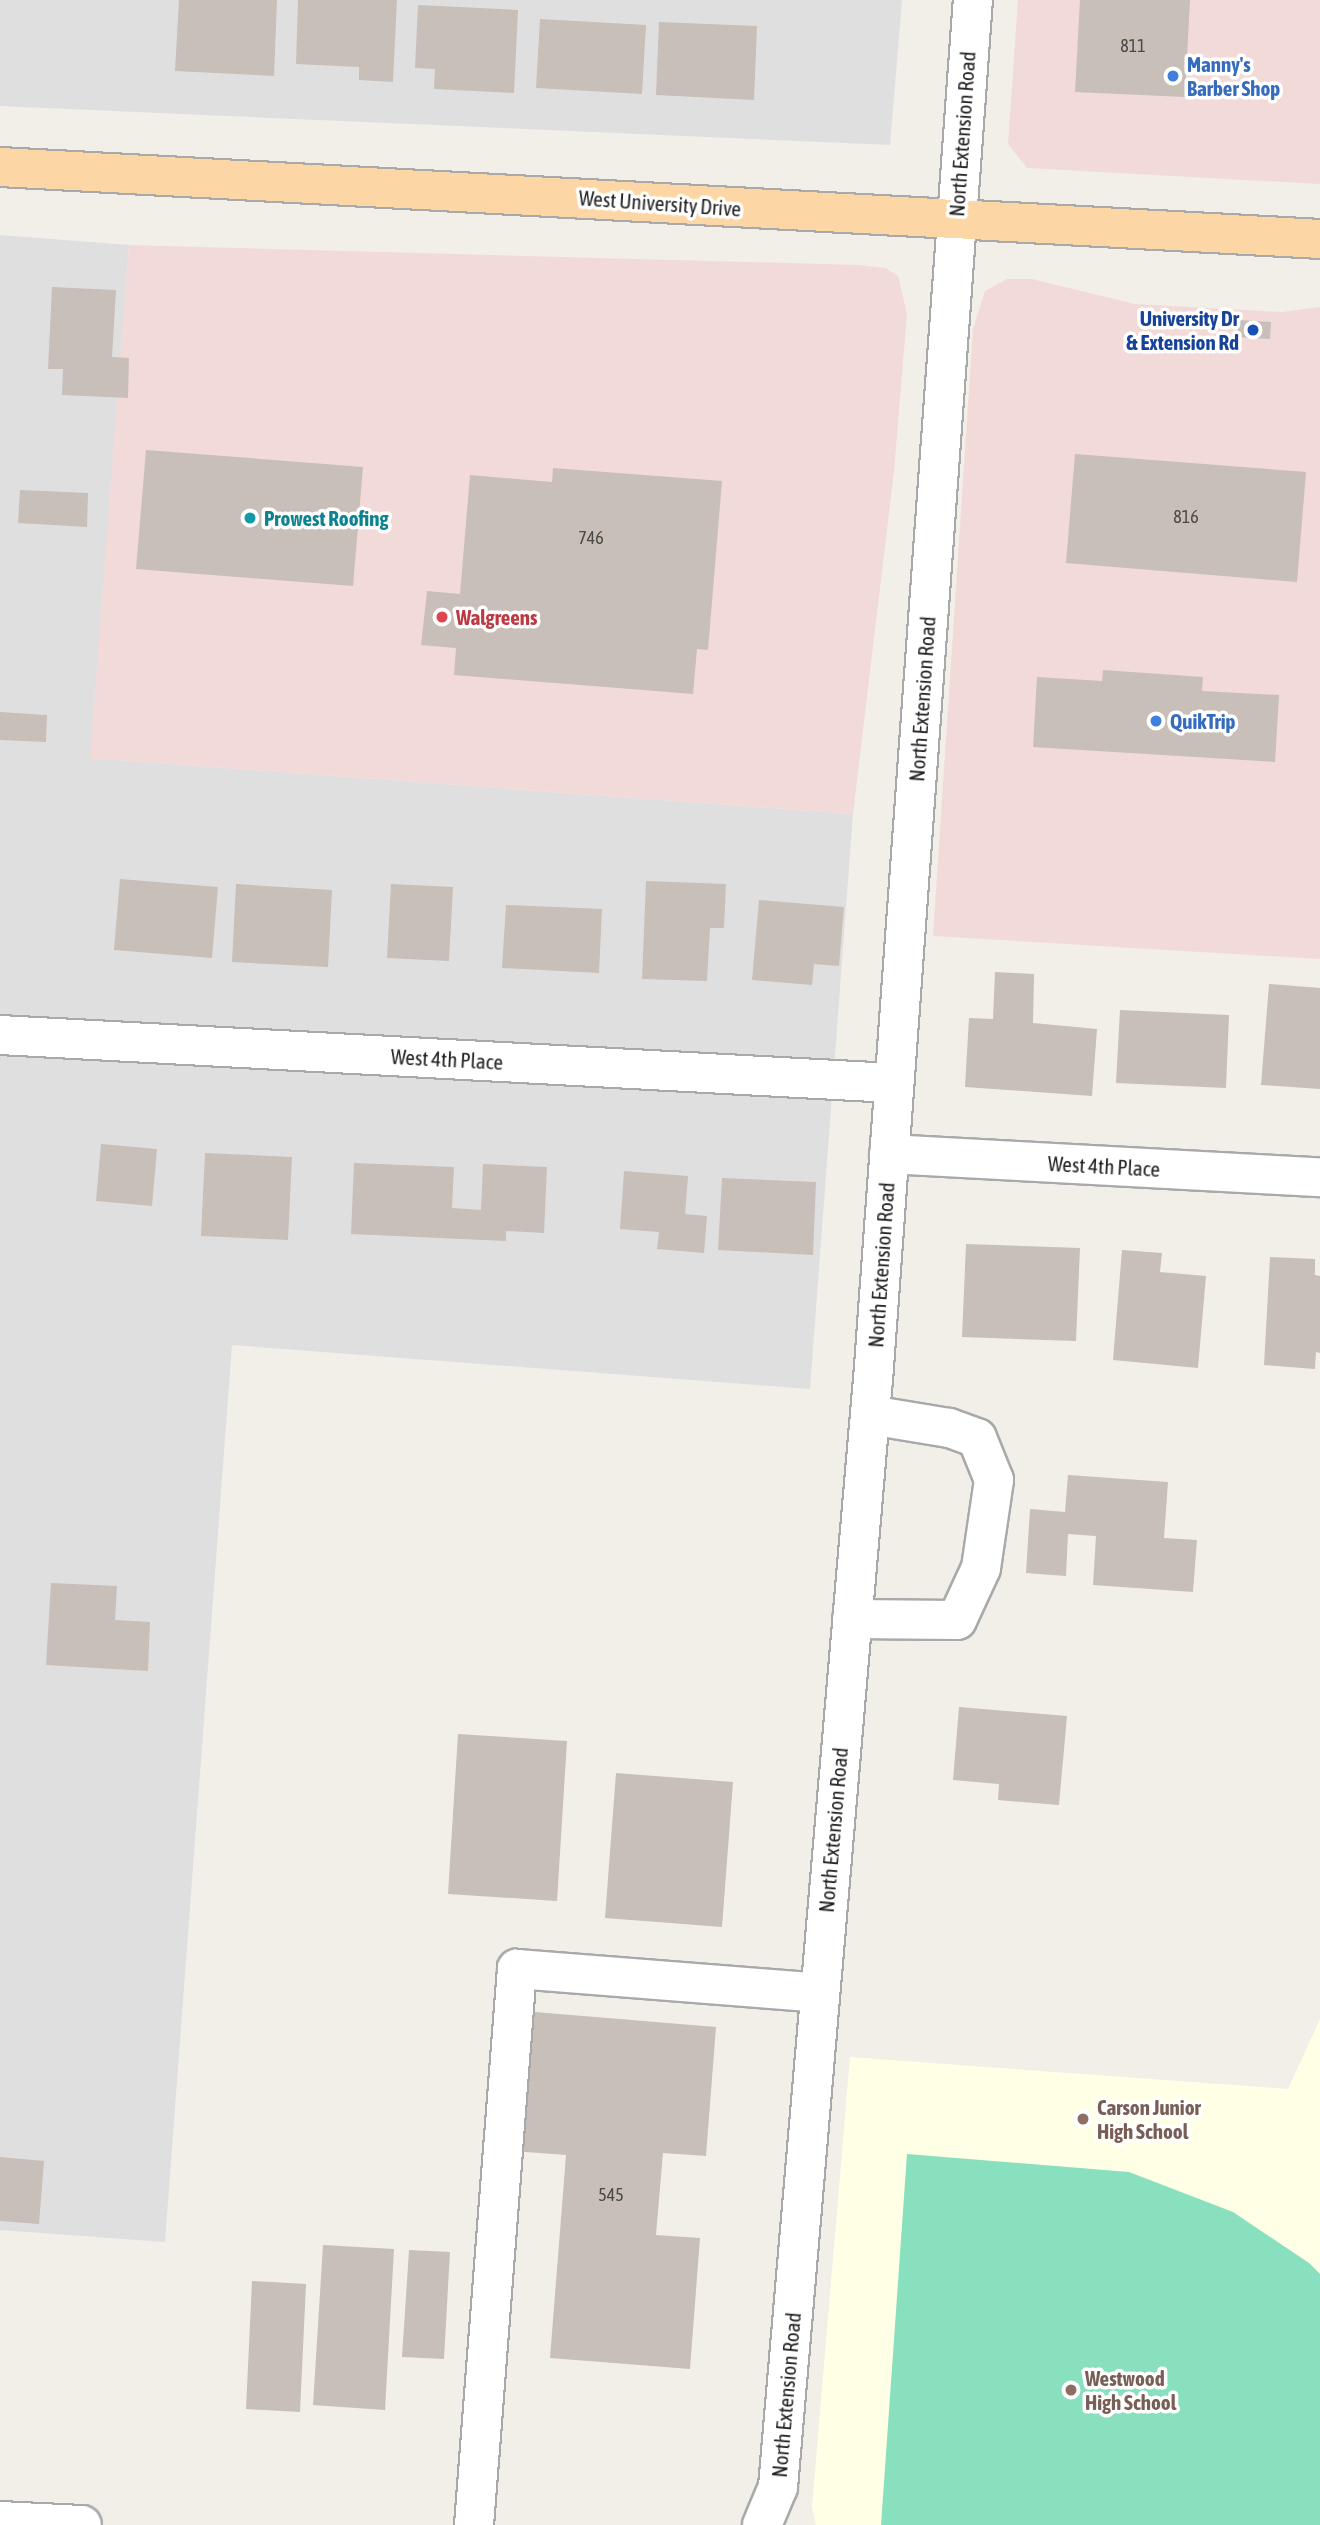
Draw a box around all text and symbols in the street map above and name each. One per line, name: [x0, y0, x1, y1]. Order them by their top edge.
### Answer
house number: 811: [1120, 35, 1146, 57]
street label: North Extension Road: [944, 51, 980, 217]
place label: Manny's Barber Shop: [1187, 51, 1280, 101]
marker: Manny's Barber Shop: [1165, 68, 1181, 84]
street label: West University Drive: [578, 185, 742, 221]
place label: University Dr & Extension Rd: [1127, 305, 1239, 355]
marker: University Dr & Extension Rd: [1245, 322, 1261, 338]
place label: Prowest Roofing: [264, 505, 388, 531]
house number: 816: [1173, 506, 1199, 528]
marker: Prowest Roofing: [242, 510, 258, 526]
house number: 746: [578, 527, 604, 549]
place label: Walgreens: [456, 604, 537, 630]
marker: Walgreens: [434, 609, 450, 625]
street label: North Extension Road: [904, 616, 940, 782]
place label: QuikTrip: [1170, 708, 1235, 734]
marker: QuikTrip: [1148, 713, 1164, 729]
street label: West 4th Place: [390, 1043, 504, 1075]
street label: West 4th Place: [1047, 1150, 1161, 1182]
street label: North Extension Road: [863, 1182, 899, 1348]
street label: North Extension Road: [813, 1746, 853, 1914]
place label: Carson Junior High School: [1097, 2094, 1201, 2144]
marker: Carson Junior High School: [1075, 2111, 1091, 2127]
house number: 545: [598, 2184, 624, 2206]
street label: North Extension Road: [766, 2311, 806, 2479]
place label: Westwood High School: [1085, 2365, 1176, 2415]
marker: Westwood High School: [1063, 2382, 1079, 2398]

